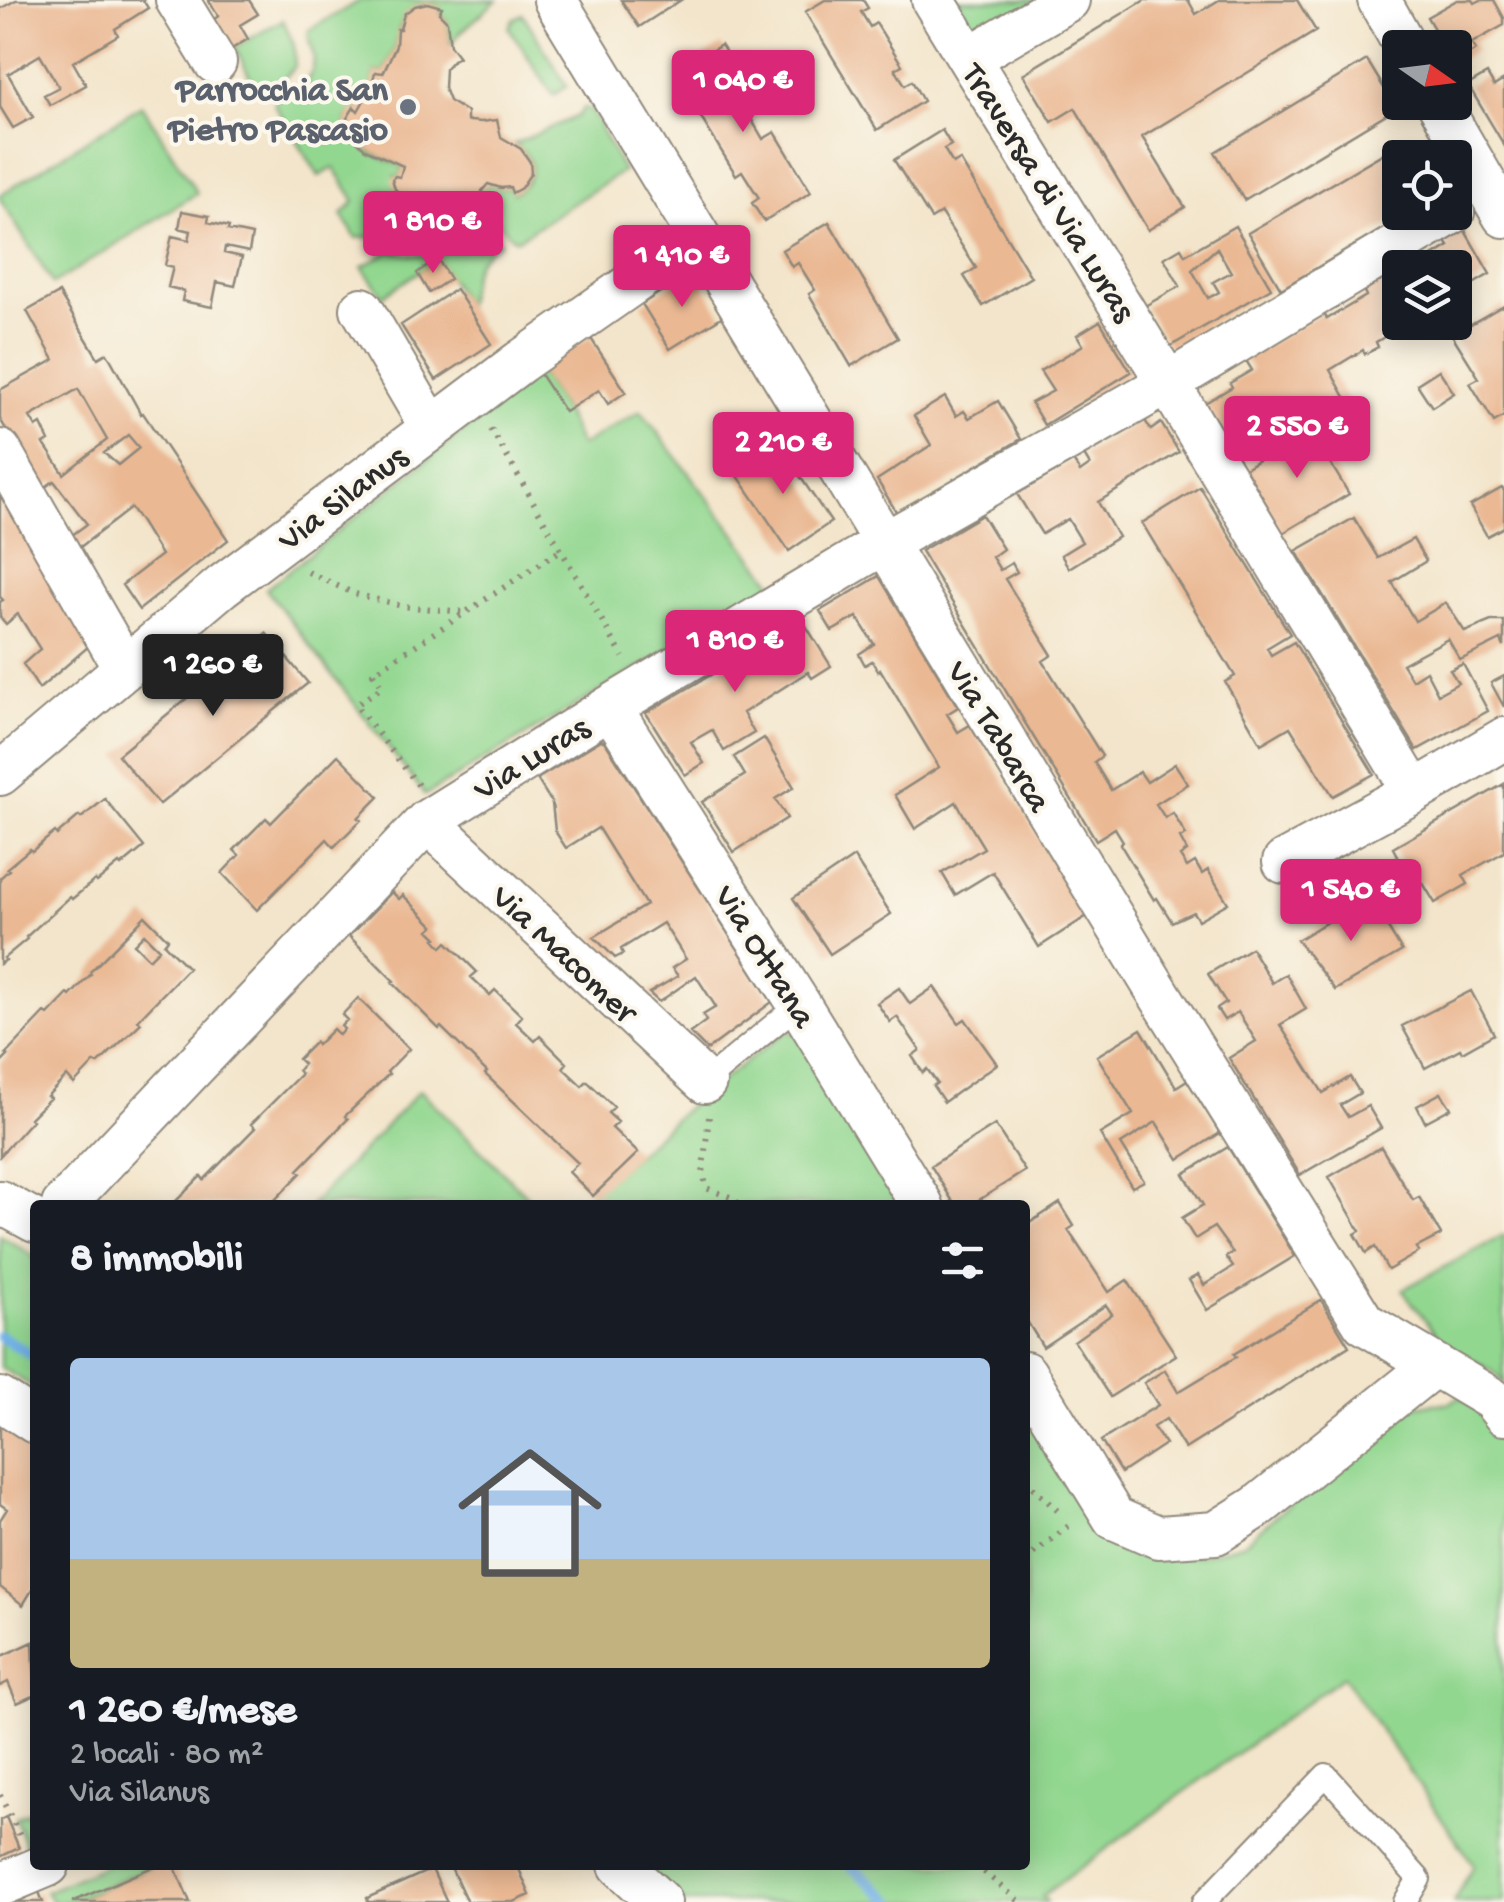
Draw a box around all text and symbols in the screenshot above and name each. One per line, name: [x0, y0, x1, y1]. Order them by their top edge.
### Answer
north arrow: [1382, 30, 1472, 120]
map controls: [1382, 30, 1472, 340]
pin: 1 040 €: [651, 50, 835, 135]
street label: Traversa di Via Luras: [949, 55, 1143, 332]
text: 1 040 €: [694, 63, 792, 101]
place label: Parrocchia San Pietro Pascasio: [166, 72, 388, 153]
marker: Parrocchia San Pietro Pascasio: [397, 96, 419, 118]
button: locate: [1382, 140, 1472, 230]
pin: 1 810 €: [341, 191, 525, 276]
text: 1 810 €: [385, 204, 481, 242]
pin: 1 410 €: [590, 225, 774, 310]
text: 1 410 €: [635, 238, 729, 276]
button: layers: [1382, 250, 1472, 340]
pin: 2 550 €: [1205, 396, 1389, 481]
text: 2 550 €: [1246, 409, 1348, 447]
pin: 2 210 €: [691, 412, 875, 497]
text: 2 210 €: [735, 425, 831, 463]
street label: Via Silanus: [271, 438, 418, 563]
pin: 1 810 €: [643, 610, 827, 695]
text: 1 810 €: [687, 623, 783, 661]
pin: 1 260 €: [121, 634, 305, 719]
text: 1 260 €: [164, 647, 262, 685]
street label: Via Tabarca: [935, 654, 1058, 822]
street label: Via Luras: [467, 709, 599, 813]
pin: 1 540 €: [1259, 859, 1443, 944]
text: 1 540 €: [1302, 872, 1400, 910]
street label: Via Macomer: [480, 878, 645, 1035]
street label: Via Ottana: [702, 878, 823, 1038]
icon: filters: [935, 1233, 990, 1288]
text: 8 immobili: [70, 1236, 243, 1285]
icon: home: [440, 1423, 620, 1603]
text: 1 260 €/mese: [70, 1688, 296, 1737]
text: 2 locali · 80 m²: [70, 1737, 263, 1775]
text: Via Silanus: [70, 1775, 209, 1813]

